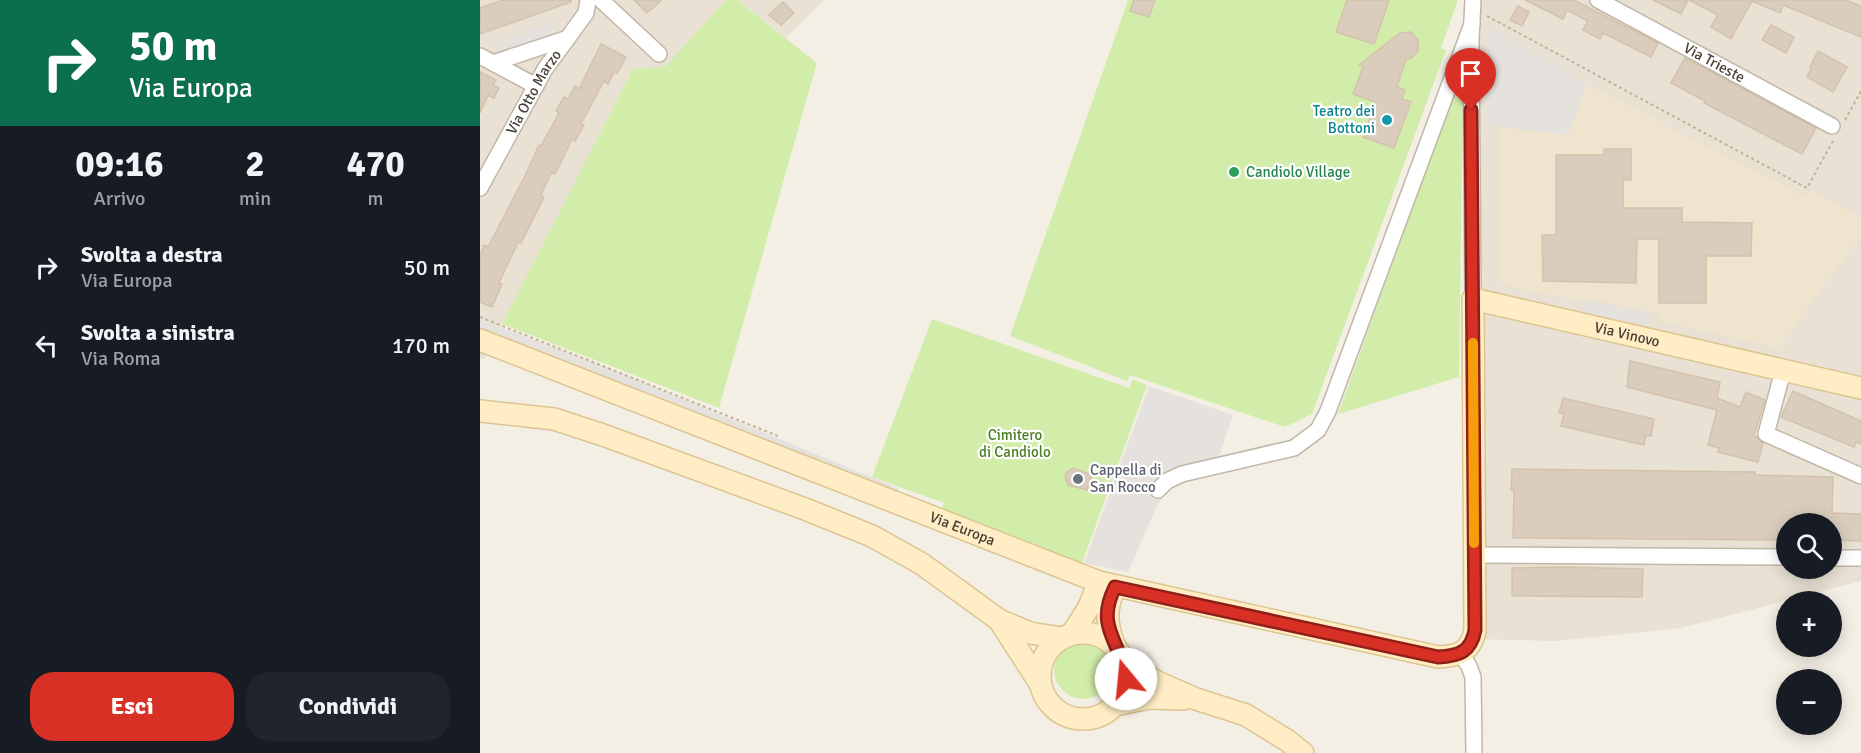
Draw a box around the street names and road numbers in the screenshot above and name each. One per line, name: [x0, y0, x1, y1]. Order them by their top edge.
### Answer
street label: Via Trieste: [1681, 39, 1748, 86]
street label: Via Otto Marzo: [502, 46, 565, 137]
street label: Via Vinovo: [1593, 318, 1662, 351]
street label: Via Europa: [927, 508, 998, 550]

